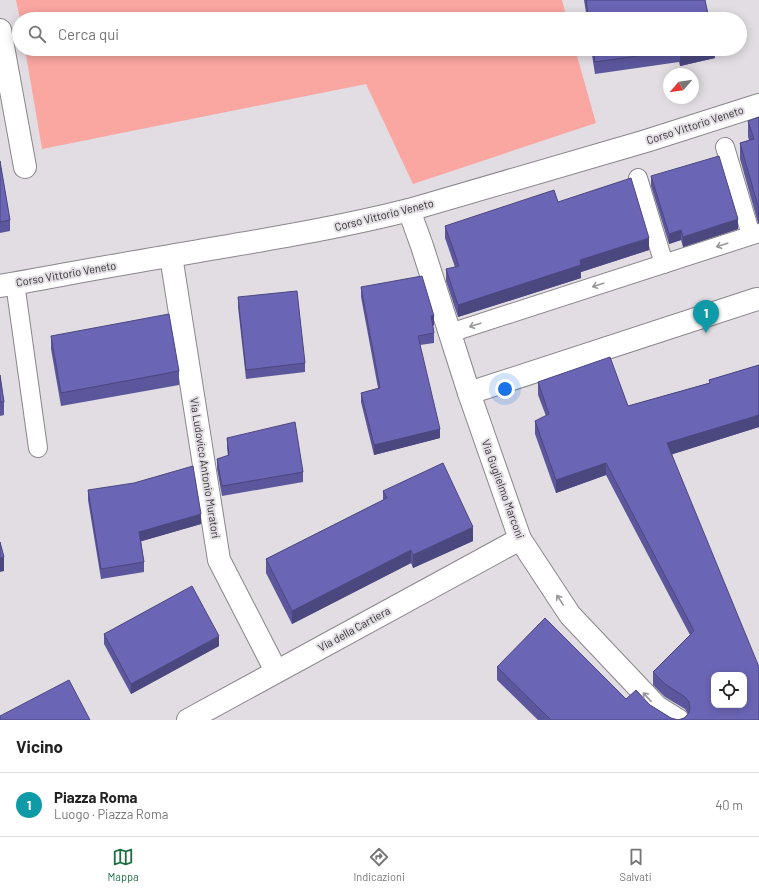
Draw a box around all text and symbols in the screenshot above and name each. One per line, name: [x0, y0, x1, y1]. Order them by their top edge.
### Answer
search box: [12, 12, 747, 56]
icon: search: [26, 23, 48, 45]
text: Cerca qui: [58, 25, 119, 43]
north arrow: [663, 68, 699, 104]
street label: Corso Vittorio Veneto: [645, 103, 745, 146]
street label: Corso Vittorio Veneto: [333, 196, 435, 233]
one-way arrow: [716, 242, 729, 249]
street label: Corso Vittorio Veneto: [15, 258, 117, 289]
one-way arrow: [592, 282, 605, 289]
pin: 1: [693, 300, 719, 333]
one-way arrow: [468, 322, 481, 329]
your location: [495, 379, 515, 399]
street label: Via Ludovico Antonio Muratori: [188, 397, 223, 539]
street label: Via Guglielmo Marconi: [480, 438, 527, 540]
one-way arrow: [556, 594, 564, 606]
street label: Via della Cartiera: [315, 603, 392, 654]
map controls: [711, 672, 747, 708]
button: locate: [711, 672, 747, 708]
one-way arrow: [642, 692, 652, 702]
text: Vicino: [16, 736, 63, 756]
text: Piazza Roma: [54, 788, 137, 806]
text: 1: [27, 797, 31, 813]
text: 40 m: [715, 797, 743, 813]
text: Luogo · Piazza Roma: [54, 806, 168, 822]
tab: Mappa: [107, 846, 139, 883]
tab: Indicazioni: [353, 846, 405, 883]
tab: Salvati: [620, 846, 652, 883]

